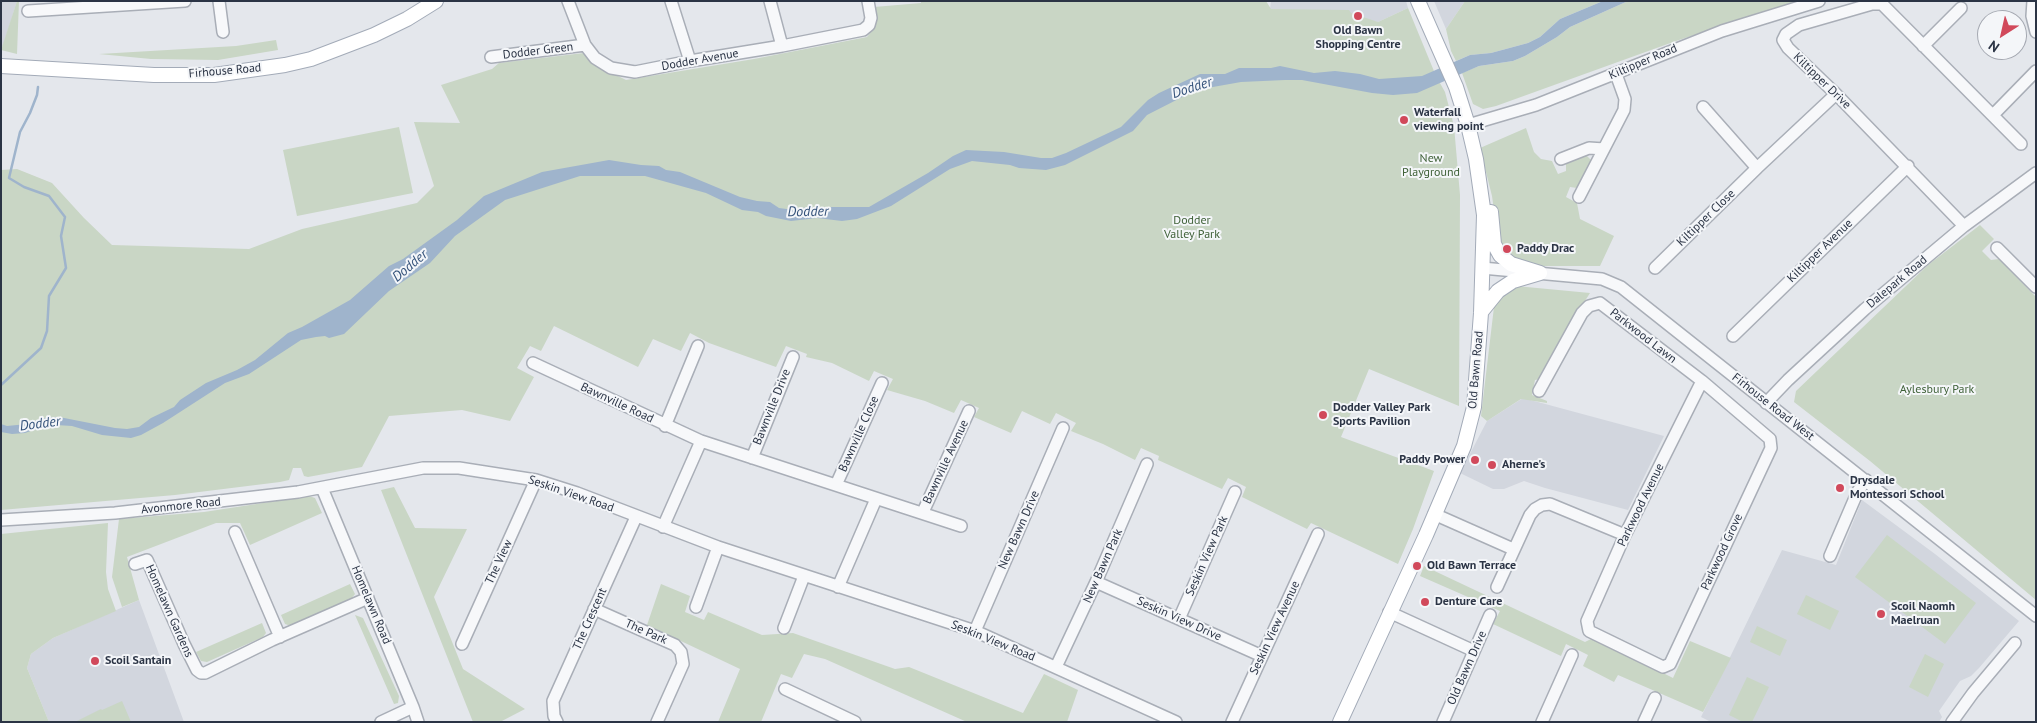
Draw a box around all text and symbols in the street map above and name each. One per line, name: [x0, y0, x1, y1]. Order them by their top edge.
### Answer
marker: Old Bawn Shopping Centre: [1352, 10, 1364, 22]
north arrow: [1977, 10, 2027, 60]
place label: Old Bawn Shopping Centre: [1316, 24, 1400, 52]
text: N: [1985, 36, 2003, 56]
street label: Dodder Green: [502, 40, 574, 62]
street label: Kiltipper Road: [1607, 41, 1679, 83]
street label: Dodder Avenue: [660, 46, 740, 74]
street label: Kiltipper Drive: [1790, 50, 1854, 112]
street label: Firhouse Road: [188, 61, 262, 81]
water label: Dodder: [1170, 74, 1214, 102]
place label: Waterfall viewing point: [1414, 106, 1484, 134]
marker: Waterfall viewing point: [1398, 114, 1410, 126]
park label: New Playground: [1402, 152, 1460, 180]
street label: Kiltipper Close: [1674, 187, 1738, 249]
water label: Dodder: [787, 203, 829, 221]
park label: Dodder Valley Park: [1164, 214, 1220, 242]
street label: Kiltipper Avenue: [1784, 216, 1856, 286]
place label: Paddy Drac: [1517, 242, 1574, 256]
marker: Paddy Drac: [1501, 243, 1513, 255]
water label: Dodder: [389, 246, 431, 286]
street label: Dalepark Road: [1864, 253, 1930, 311]
street label: Parkwood Lawn: [1607, 306, 1679, 366]
street label: Old Bawn Road: [1465, 330, 1487, 410]
street label: Bawnville Drive: [750, 367, 794, 447]
street label: Firhouse Road West: [1729, 370, 1817, 444]
street label: Bawnville Road: [578, 380, 656, 426]
park label: Aylesbury Park: [1900, 383, 1974, 397]
street label: Bawnville Close: [836, 394, 882, 474]
place label: Dodder Valley Park Sports Pavilion: [1333, 401, 1430, 429]
marker: Dodder Valley Park Sports Pavilion: [1317, 409, 1329, 421]
water label: Dodder: [19, 413, 61, 435]
street label: Bawnville Avenue: [920, 418, 972, 506]
place label: Paddy Power: [1399, 453, 1465, 467]
marker: Paddy Power: [1469, 454, 1481, 466]
place label: Aherne's: [1502, 458, 1545, 472]
marker: Aherne's: [1486, 459, 1498, 471]
street label: Parkwood Avenue: [1615, 461, 1667, 549]
street label: Seskin View Road: [526, 473, 616, 515]
place label: Drysdale Montessori School: [1850, 474, 1944, 502]
marker: Drysdale Montessori School: [1834, 482, 1846, 494]
street label: New Bawn Drive: [995, 488, 1043, 572]
street label: Avonmore Road: [140, 495, 222, 517]
street label: Parkwood Grove: [1698, 511, 1746, 593]
street label: Seskin View Park: [1183, 514, 1231, 598]
street label: New Bawn Park: [1080, 527, 1126, 605]
street label: The View: [482, 538, 516, 586]
place label: Old Bawn Terrace: [1427, 559, 1516, 573]
marker: Old Bawn Terrace: [1411, 560, 1423, 572]
street label: Homelawn Gardens: [142, 562, 196, 660]
street label: Homelawn Road: [348, 564, 394, 646]
street label: Seskin View Avenue: [1247, 579, 1303, 677]
street label: The Crescent: [570, 586, 610, 652]
street label: Seskin View Drive: [1134, 594, 1224, 644]
place label: Denture Care: [1435, 595, 1502, 609]
marker: Denture Care: [1419, 596, 1431, 608]
place label: Scoil Naomh Maelruan: [1891, 600, 1955, 628]
marker: Scoil Naomh Maelruan: [1875, 608, 1887, 620]
street label: The Park: [623, 616, 669, 648]
street label: Seskin View Road: [949, 618, 1037, 664]
street label: Old Bawn Drive: [1444, 629, 1490, 707]
place label: Scoil Santain: [105, 654, 171, 668]
marker: Scoil Santain: [89, 655, 101, 667]

